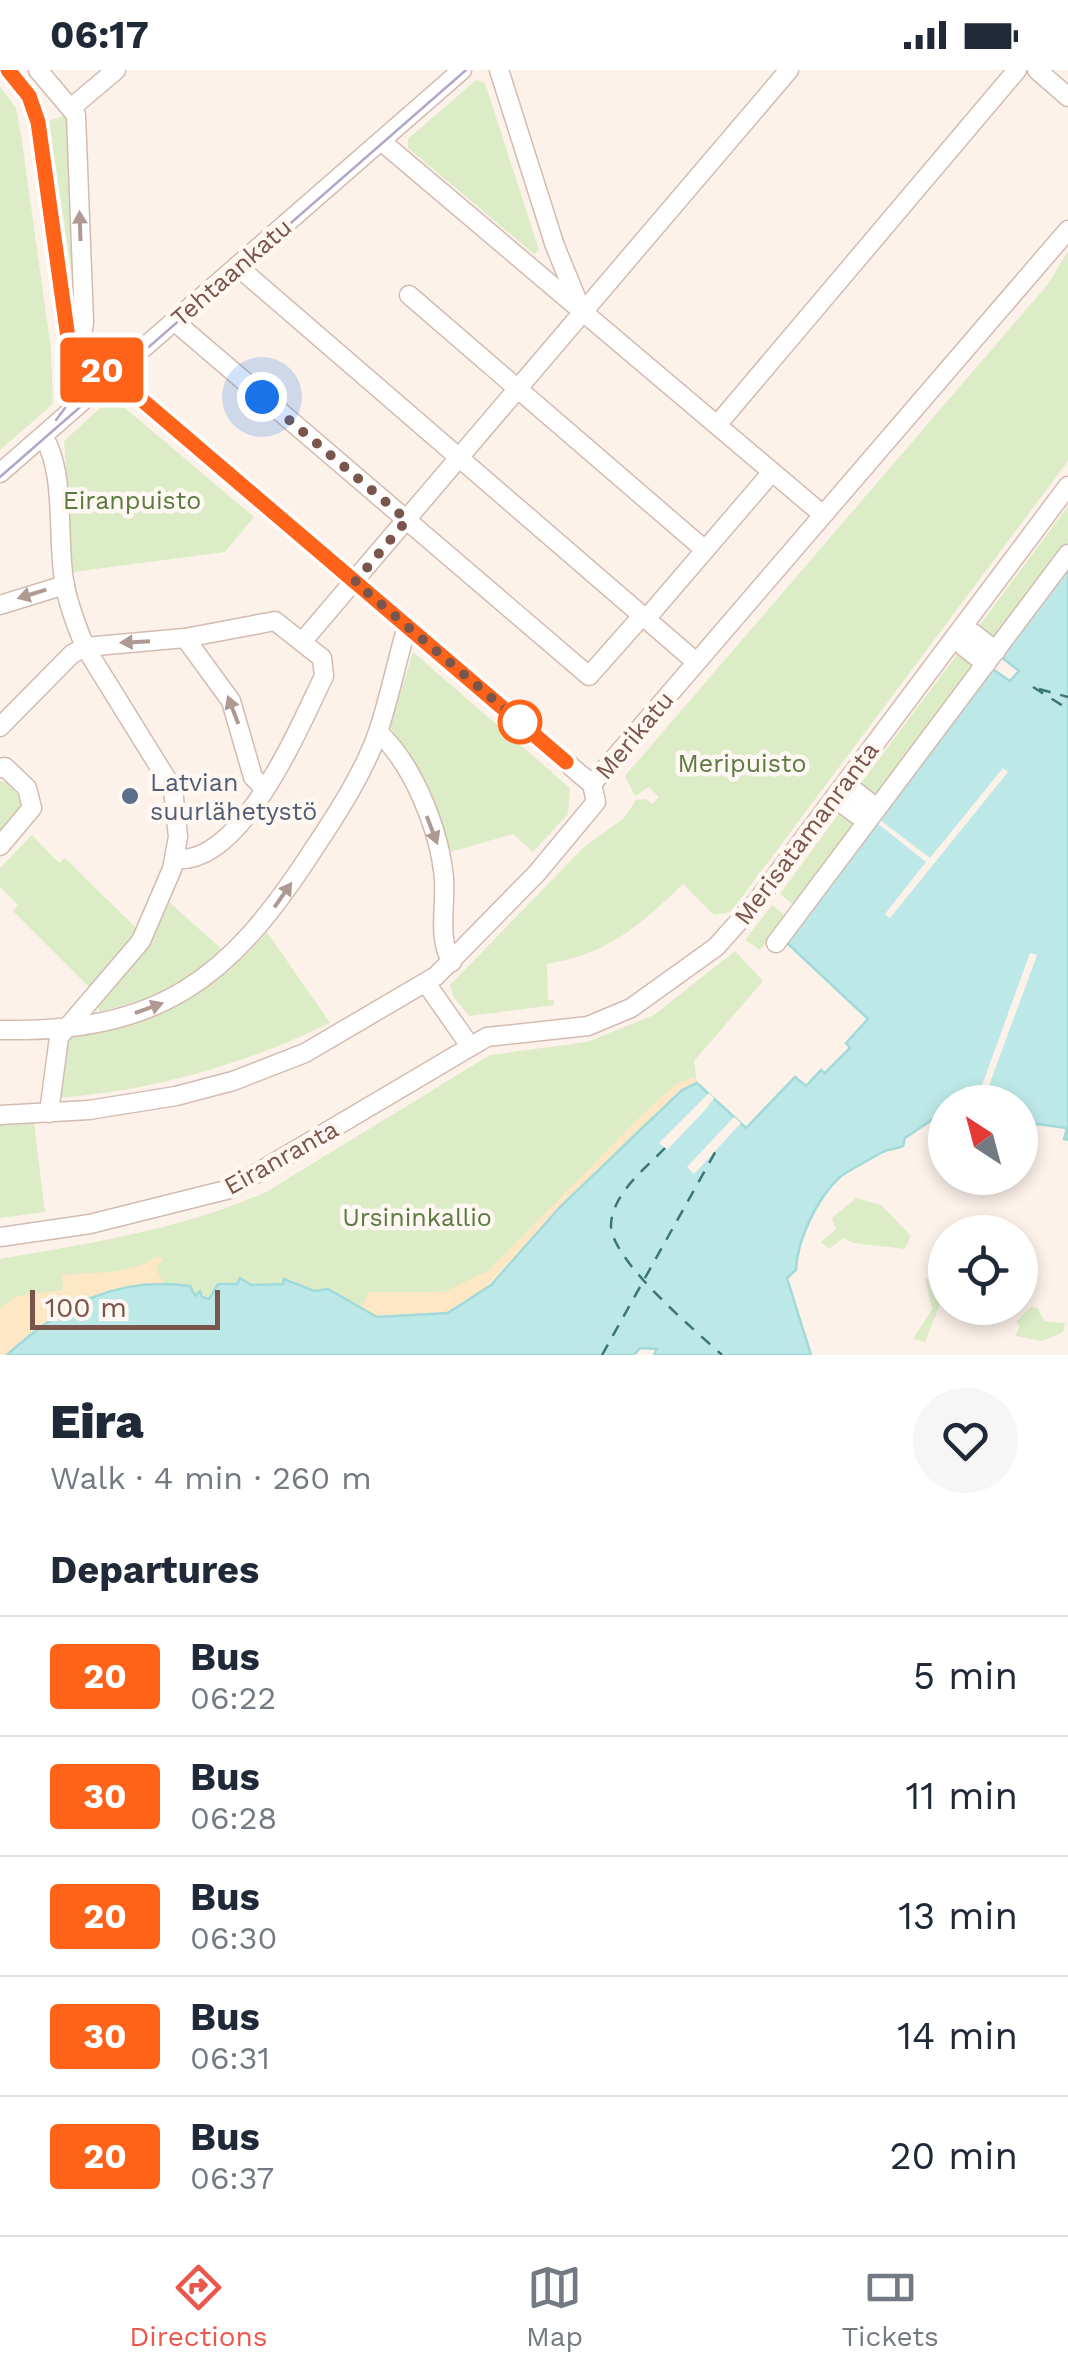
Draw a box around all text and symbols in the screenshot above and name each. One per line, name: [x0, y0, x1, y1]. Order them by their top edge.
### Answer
text: 06:17: [50, 13, 149, 57]
one-way arrow: [72, 209, 88, 241]
street label: Tehtaankatu: [165, 212, 297, 332]
line badge: 20: [57, 338, 147, 402]
text: 20: [80, 349, 124, 391]
your location: [237, 372, 287, 422]
park label: Eiranpuisto: [63, 486, 201, 515]
one-way arrow: [16, 587, 46, 602]
one-way arrow: [118, 634, 150, 650]
street label: Merikatu: [589, 685, 680, 785]
one-way arrow: [225, 695, 240, 725]
unlabelled marker: [499, 701, 541, 743]
street label: Merisatamanranta: [728, 736, 885, 930]
park label: Meripuisto: [678, 749, 806, 778]
place label: Latvian suurlähetystö: [150, 768, 317, 826]
marker: Latvian suurlähetystö: [119, 785, 141, 807]
one-way arrow: [425, 816, 441, 846]
one-way arrow: [273, 882, 292, 908]
one-way arrow: [134, 1000, 164, 1015]
north arrow: [928, 1085, 1038, 1195]
map controls: [928, 1085, 1038, 1325]
street label: Eiranranta: [219, 1114, 343, 1201]
park label: Ursininkallio: [342, 1203, 492, 1232]
button: locate: [928, 1215, 1038, 1325]
scale bar: [30, 1285, 220, 1330]
text: 100 m: [45, 1291, 127, 1324]
button: heart: [913, 1388, 1018, 1493]
text: Eira: [50, 1393, 143, 1450]
text: Walk · 4 min · 260 m: [50, 1459, 372, 1497]
text: Departures: [50, 1548, 259, 1592]
text: Bus: [190, 1635, 260, 1679]
text: 5 min: [913, 1654, 1018, 1698]
text: 20: [83, 1655, 127, 1697]
text: 06:22: [190, 1679, 276, 1717]
text: Bus: [190, 1755, 260, 1799]
text: 11 min: [906, 1774, 1018, 1818]
text: 30: [83, 1775, 127, 1817]
text: 06:28: [190, 1799, 277, 1837]
text: Bus: [190, 1875, 260, 1919]
text: 13 min: [898, 1894, 1018, 1938]
text: 20: [83, 1895, 127, 1937]
text: 06:30: [190, 1919, 277, 1957]
text: Bus: [190, 1995, 260, 2039]
text: 14 min: [897, 2014, 1018, 2058]
text: 30: [83, 2015, 127, 2057]
text: 06:31: [190, 2039, 270, 2077]
text: Bus: [190, 2115, 260, 2159]
text: 20 min: [889, 2134, 1018, 2178]
text: 20: [83, 2135, 127, 2177]
text: 06:37: [190, 2159, 274, 2197]
tab: Directions: [129, 2260, 268, 2353]
tab: Map: [526, 2260, 583, 2353]
tab: Tickets: [842, 2260, 939, 2353]

